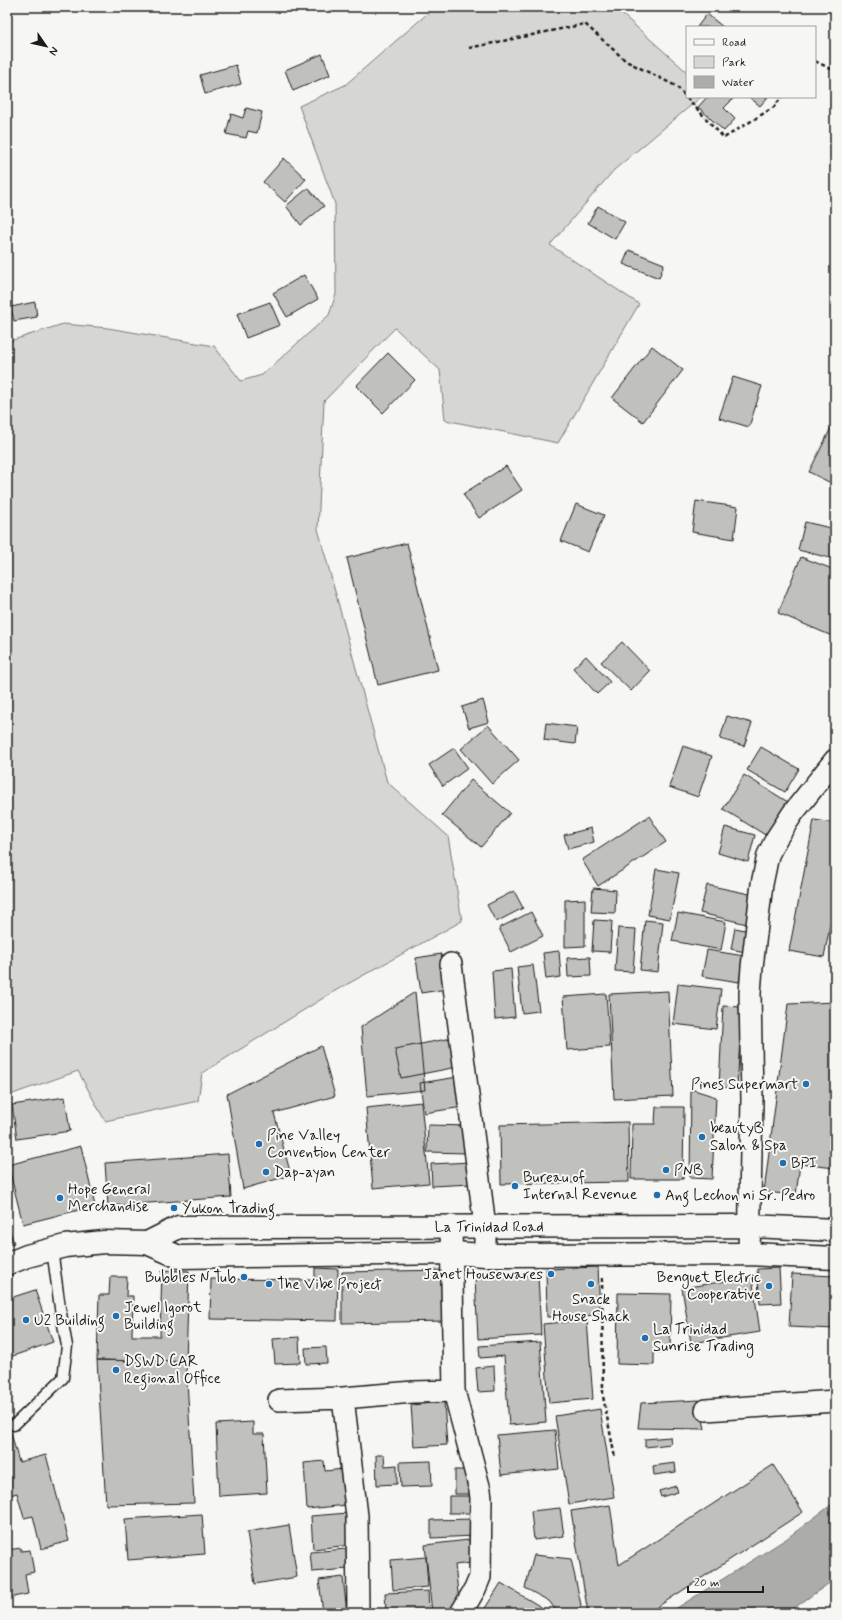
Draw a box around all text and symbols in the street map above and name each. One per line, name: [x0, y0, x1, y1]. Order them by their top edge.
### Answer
north arrow: [26, 26, 66, 66]
legend: [686, 26, 816, 98]
text: Road: [722, 35, 746, 51]
text: N: [46, 44, 61, 58]
text: Park: [722, 55, 746, 71]
text: Water: [722, 75, 754, 91]
place label: Pines Supermart: [691, 1075, 798, 1095]
marker: Pines Supermart: [801, 1079, 811, 1089]
place label: beautyB Salon & Spa: [710, 1119, 787, 1156]
place label: Pine Valley Convention Center: [267, 1126, 391, 1163]
marker: beautyB Salon & Spa: [697, 1132, 707, 1142]
marker: Pine Valley Convention Center: [254, 1139, 264, 1149]
place label: BPI: [791, 1154, 817, 1174]
marker: BPI: [778, 1158, 788, 1168]
place label: PNB: [674, 1161, 703, 1181]
place label: Dap-ayan: [274, 1163, 335, 1183]
marker: PNB: [661, 1165, 671, 1175]
marker: Dap-ayan: [261, 1167, 271, 1177]
place label: Bureau of Internal Revenue: [523, 1168, 637, 1205]
place label: Hope General Merchandise: [68, 1180, 150, 1217]
marker: Bureau of Internal Revenue: [510, 1181, 520, 1191]
place label: Ang Lechon ni Sr. Pedro: [665, 1186, 815, 1207]
marker: Ang Lechon ni Sr. Pedro: [652, 1190, 662, 1200]
marker: Hope General Merchandise: [55, 1193, 65, 1203]
place label: Yukon Trading: [182, 1199, 275, 1220]
marker: Yukon Trading: [169, 1203, 179, 1213]
street label: La Trinidad Road: [435, 1217, 544, 1238]
place label: Janet Housewares: [423, 1265, 543, 1285]
place label: Bubbles N Tub: [145, 1268, 236, 1288]
place label: Benguet Electric Cooperative: [657, 1268, 761, 1305]
marker: Janet Housewares: [546, 1269, 556, 1279]
marker: Bubbles N Tub: [239, 1272, 249, 1282]
place label: The Vibe Project: [277, 1275, 382, 1295]
marker: The Vibe Project: [264, 1279, 274, 1289]
marker: Snack House Shack: [586, 1279, 596, 1289]
marker: Benguet Electric Cooperative: [764, 1281, 774, 1291]
place label: Snack House Shack: [552, 1290, 630, 1327]
place label: Jewel Igorot Building: [124, 1298, 202, 1336]
place label: U2 Building: [34, 1311, 105, 1332]
marker: Jewel Igorot Building: [111, 1311, 121, 1321]
marker: U2 Building: [21, 1315, 31, 1325]
place label: La Trinidad Sunrise Trading: [653, 1320, 754, 1358]
marker: La Trinidad Sunrise Trading: [640, 1333, 650, 1343]
place label: DSWD CAR Regional Office: [124, 1352, 221, 1390]
marker: DSWD CAR Regional Office: [111, 1365, 121, 1375]
scale bar: [688, 1568, 763, 1594]
text: 20 m: [694, 1575, 720, 1591]

